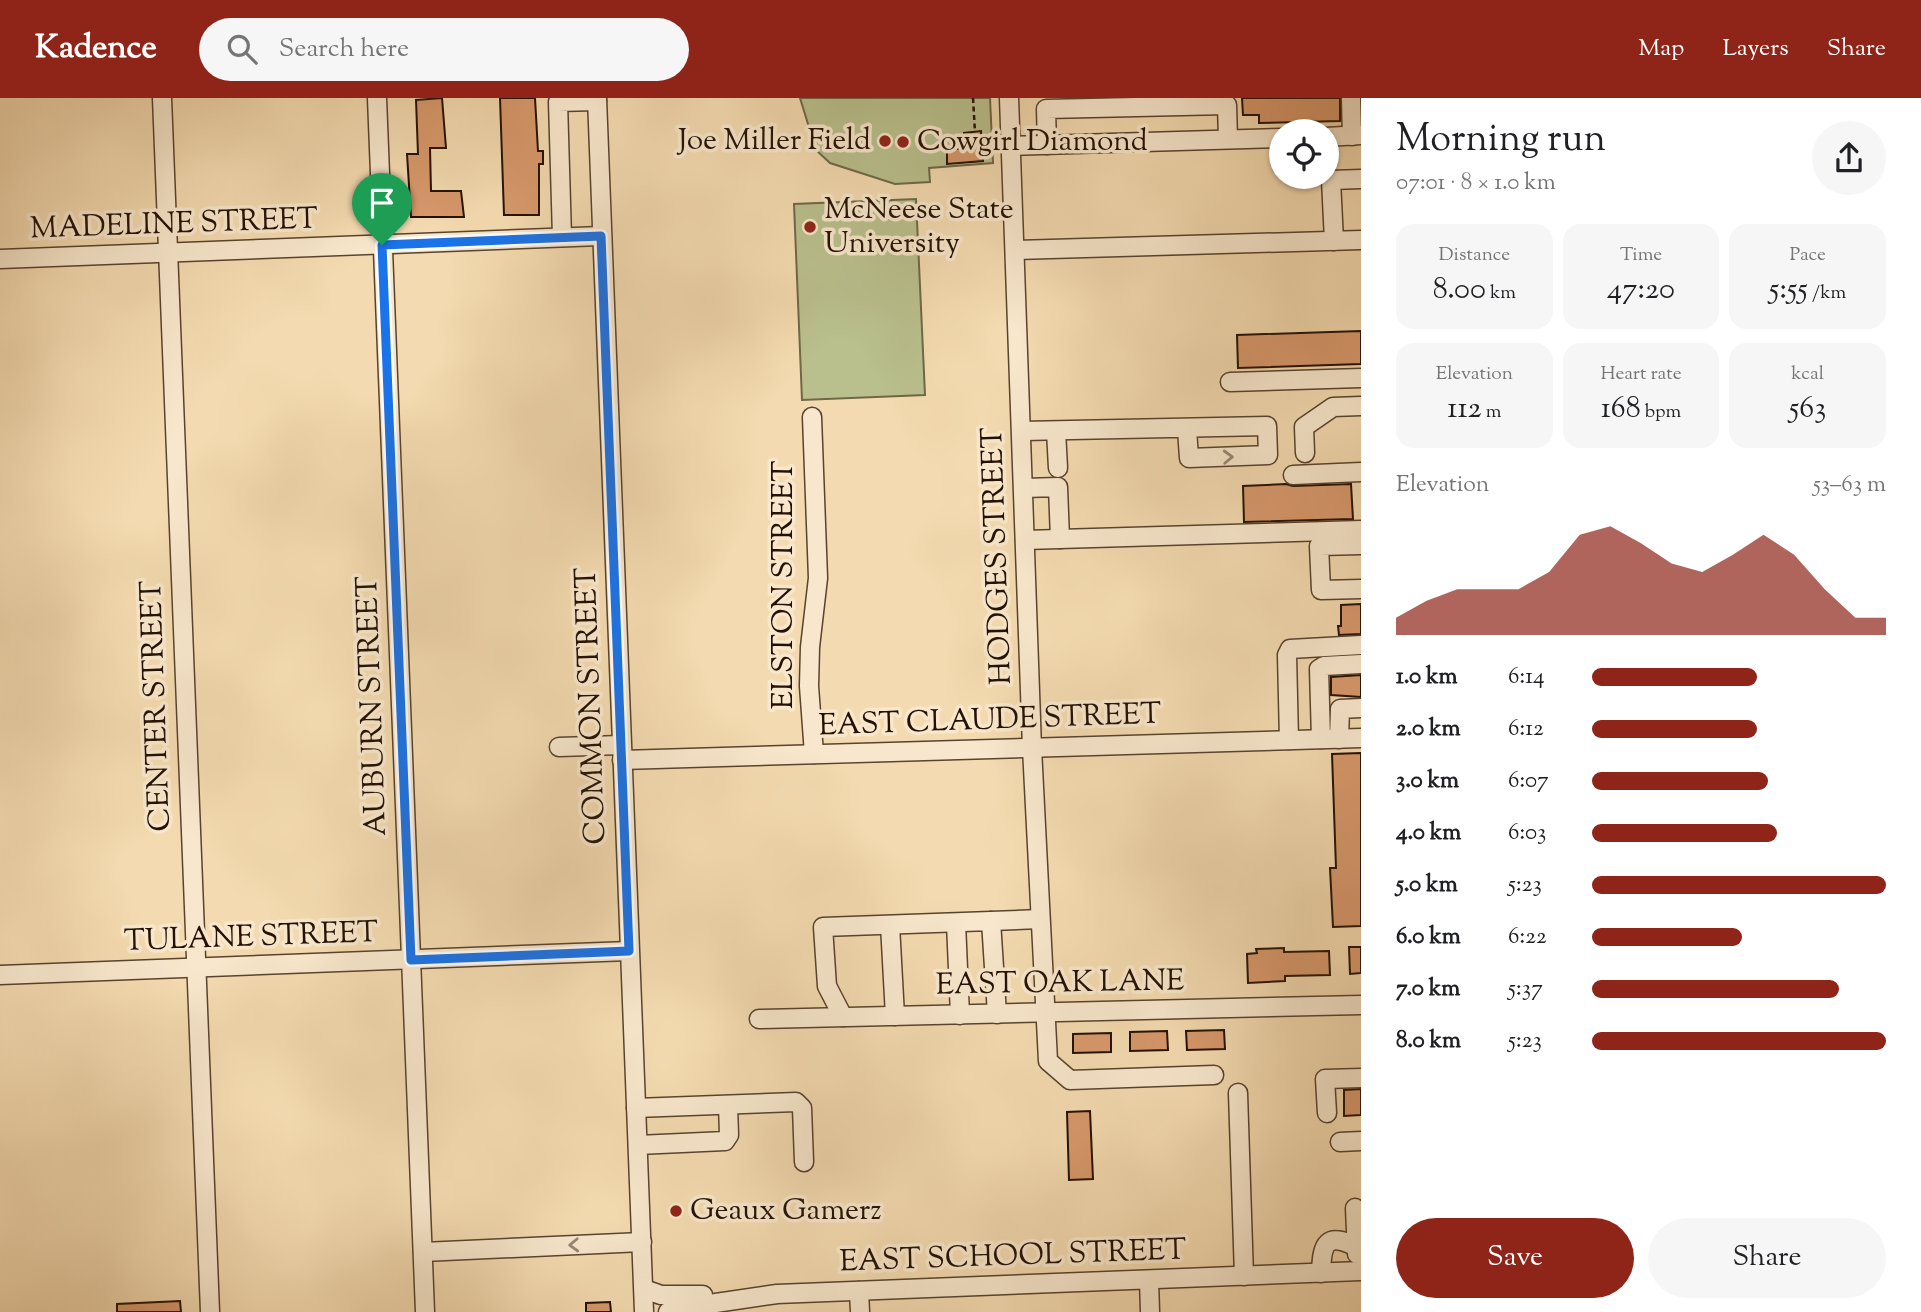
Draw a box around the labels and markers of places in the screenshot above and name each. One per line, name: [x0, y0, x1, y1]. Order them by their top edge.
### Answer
place label: Joe Miller Field: [676, 120, 871, 163]
place label: Cowgirl Diamond: [917, 121, 1148, 164]
marker: Joe Miller Field: [877, 133, 893, 149]
marker: Cowgirl Diamond: [895, 134, 911, 150]
pin: [352, 173, 412, 245]
place label: McNeese State University: [824, 189, 1014, 266]
marker: McNeese State University: [802, 219, 818, 235]
place label: Geaux Gamerz: [690, 1190, 882, 1233]
marker: Geaux Gamerz: [668, 1203, 684, 1219]

